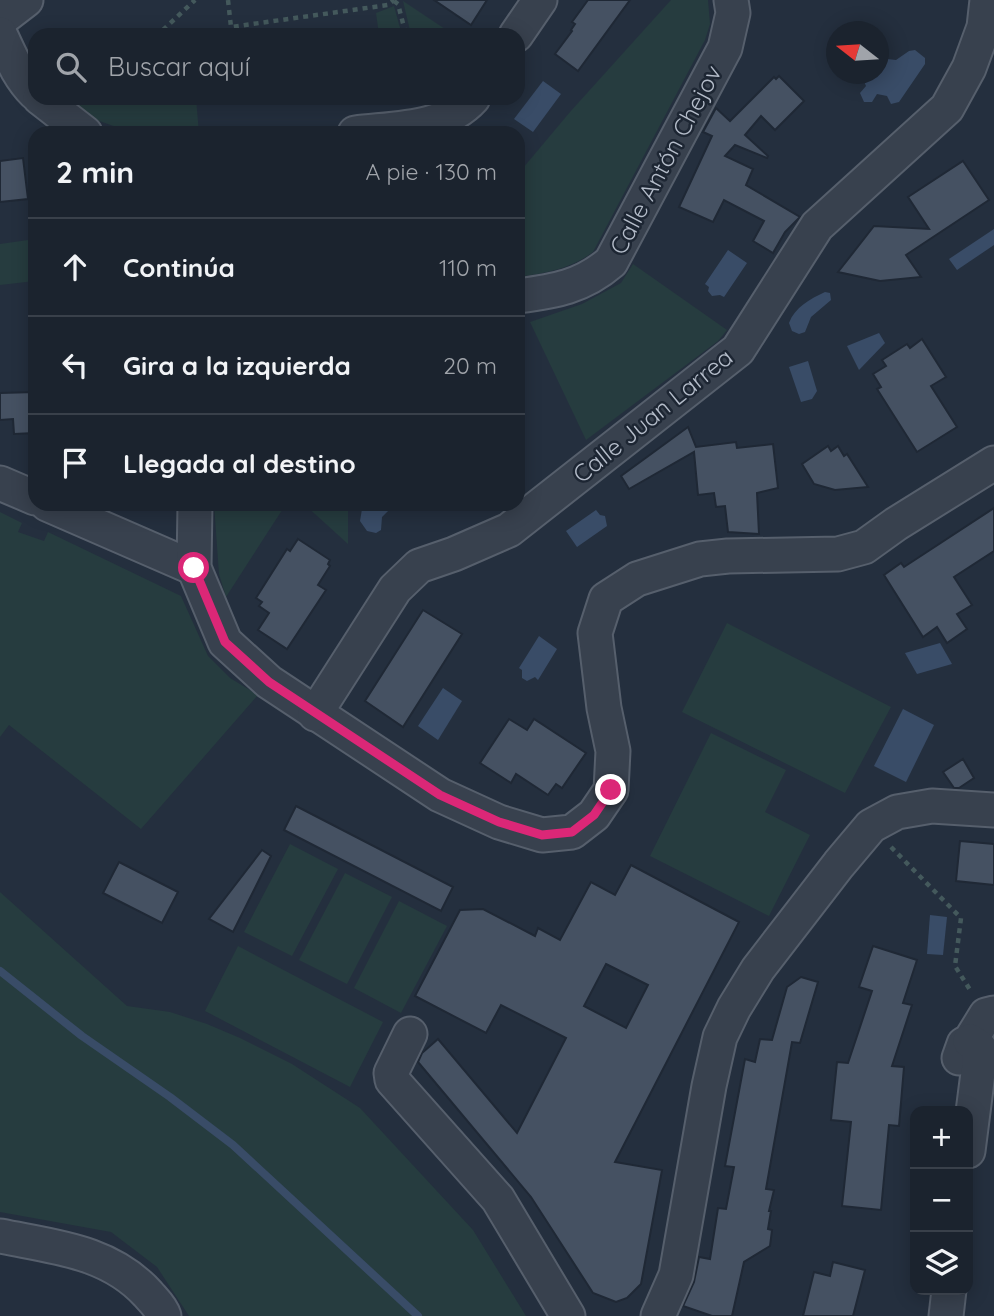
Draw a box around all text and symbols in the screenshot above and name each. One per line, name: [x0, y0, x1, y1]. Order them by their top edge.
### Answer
north arrow: [826, 21, 889, 84]
search box: [28, 28, 525, 105]
icon: search: [52, 48, 90, 86]
text: Buscar aquí: [108, 50, 250, 83]
street label: Calle Antón Chejov: [603, 60, 728, 259]
text: 2 min: [56, 153, 134, 191]
text: A pie · 130 m: [365, 157, 497, 186]
icon: ahead: [56, 248, 94, 286]
text: Continúa: [123, 251, 235, 284]
text: 110 m: [439, 253, 497, 282]
street label: Calle Juan Larrea: [566, 342, 738, 489]
icon: left: [56, 346, 94, 384]
text: Gira a la izquierda: [123, 349, 351, 382]
text: 20 m: [443, 351, 497, 380]
icon: arrive: [56, 444, 94, 482]
text: Llegada al destino: [123, 447, 356, 480]
route start: [178, 552, 209, 583]
route end: [595, 774, 626, 805]
map controls: [910, 1106, 973, 1295]
button: +: [910, 1106, 973, 1169]
button: −: [910, 1169, 973, 1232]
button: layers: [910, 1232, 973, 1295]

